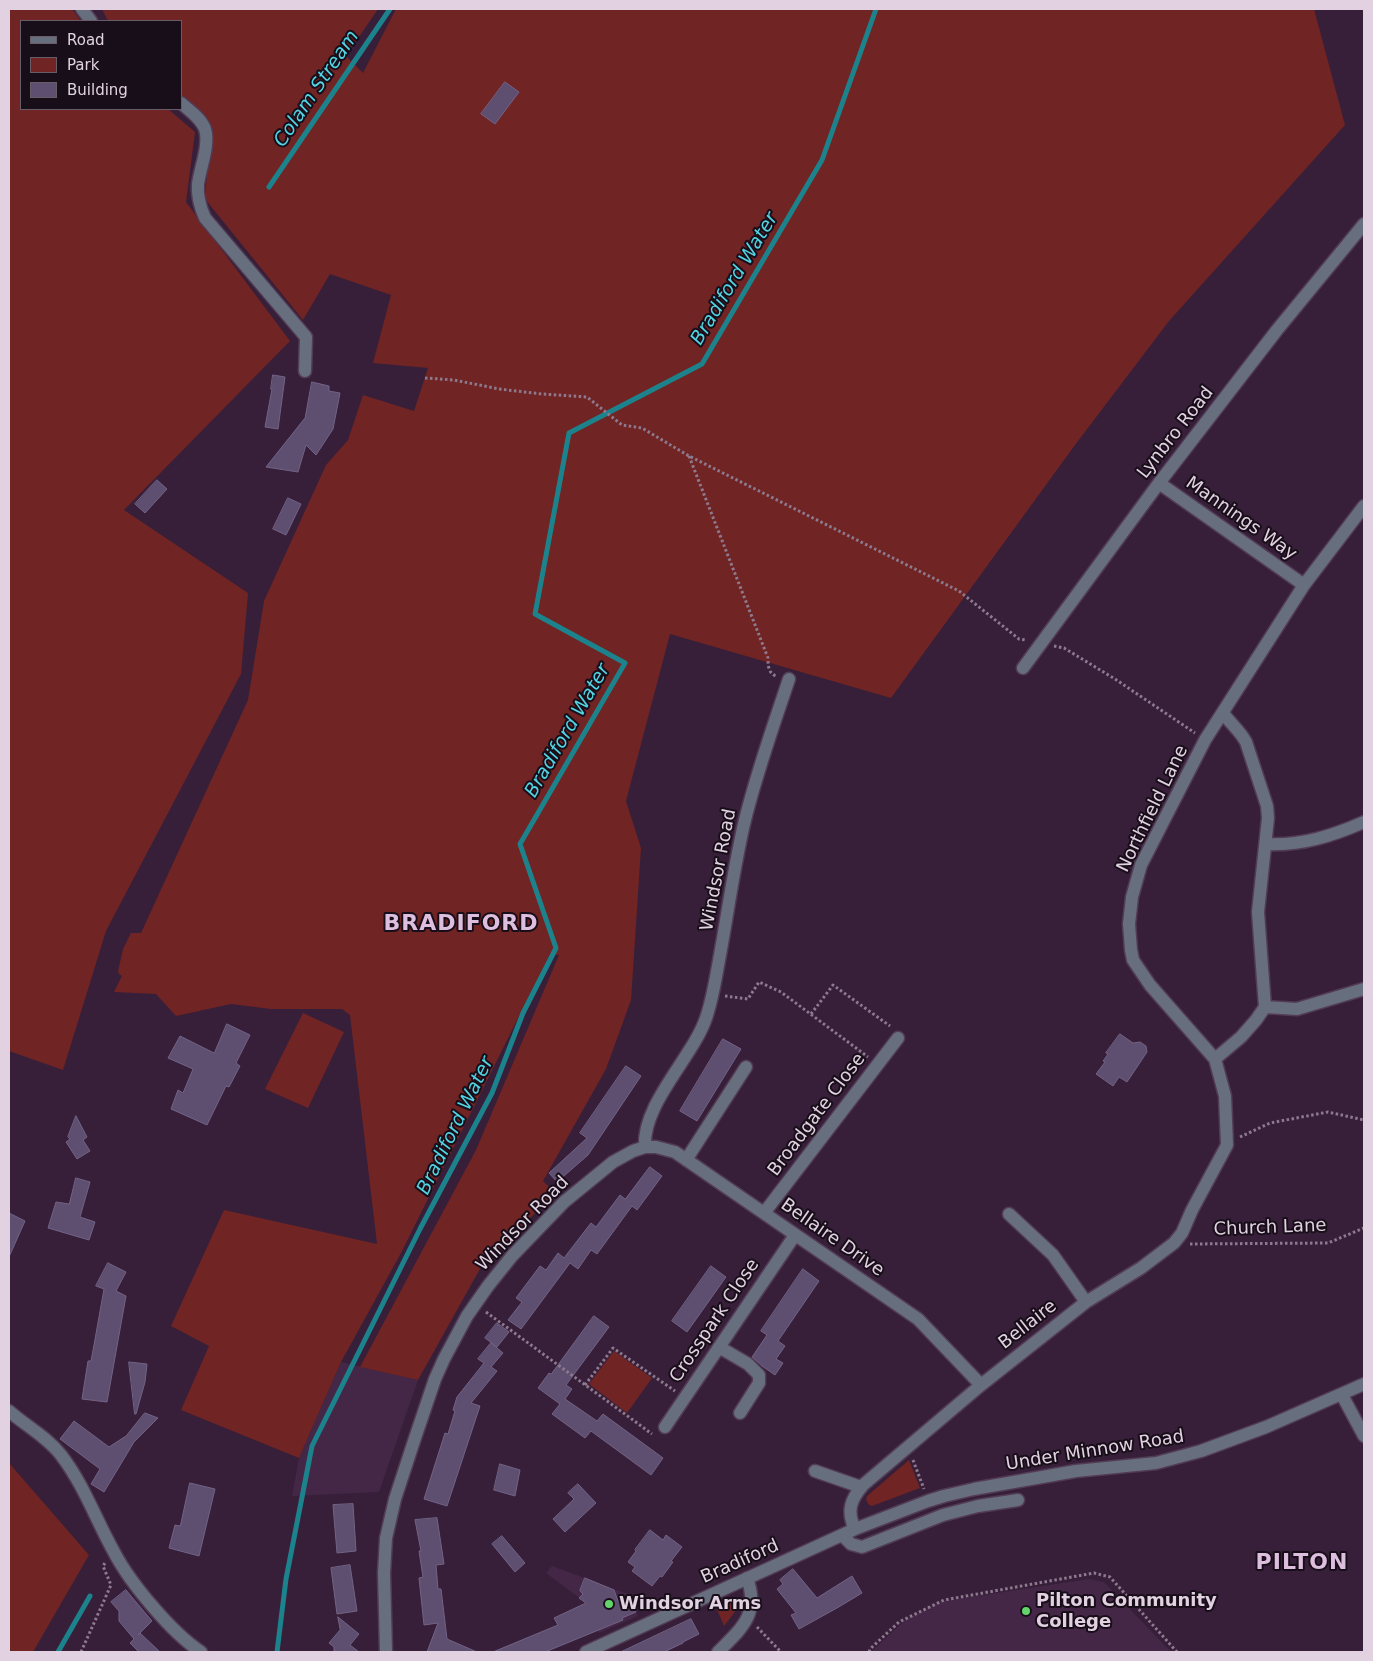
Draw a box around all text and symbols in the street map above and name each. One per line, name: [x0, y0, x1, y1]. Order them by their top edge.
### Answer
legend: [20, 20, 182, 110]
water label: Colam Stream: [270, 26, 364, 152]
text: Road: [67, 31, 105, 49]
text: Park: [67, 56, 99, 74]
text: Building: [67, 81, 128, 99]
water label: Bradiford Water: [686, 209, 784, 349]
street label: Lynbro Road: [1133, 383, 1219, 483]
street label: Mannings Way: [1181, 473, 1301, 565]
water label: Bradiford Water: [521, 660, 615, 802]
street label: Northfield Lane: [1113, 742, 1193, 876]
street label: Windsor Road: [697, 807, 741, 933]
district label: BRADIFORD: [382, 911, 540, 937]
street label: Broadgate Close: [764, 1049, 870, 1181]
water label: Bradiford Water: [413, 1053, 499, 1199]
street label: Windsor Road: [472, 1172, 574, 1276]
street label: Bellaire Drive: [776, 1194, 888, 1282]
street label: Church Lane: [1213, 1215, 1327, 1241]
street label: Crosspark Close: [666, 1255, 764, 1387]
street label: Bellaire: [995, 1296, 1061, 1354]
street label: Under Minnow Road: [1004, 1426, 1186, 1476]
street label: Bradiford: [698, 1535, 782, 1589]
district label: PILTON: [1255, 1550, 1349, 1576]
place label: Pilton Community College: [1036, 1590, 1217, 1632]
place label: Windsor Arms: [619, 1593, 761, 1615]
marker: Windsor Arms: [603, 1598, 615, 1610]
marker: Pilton Community College: [1020, 1605, 1032, 1617]

